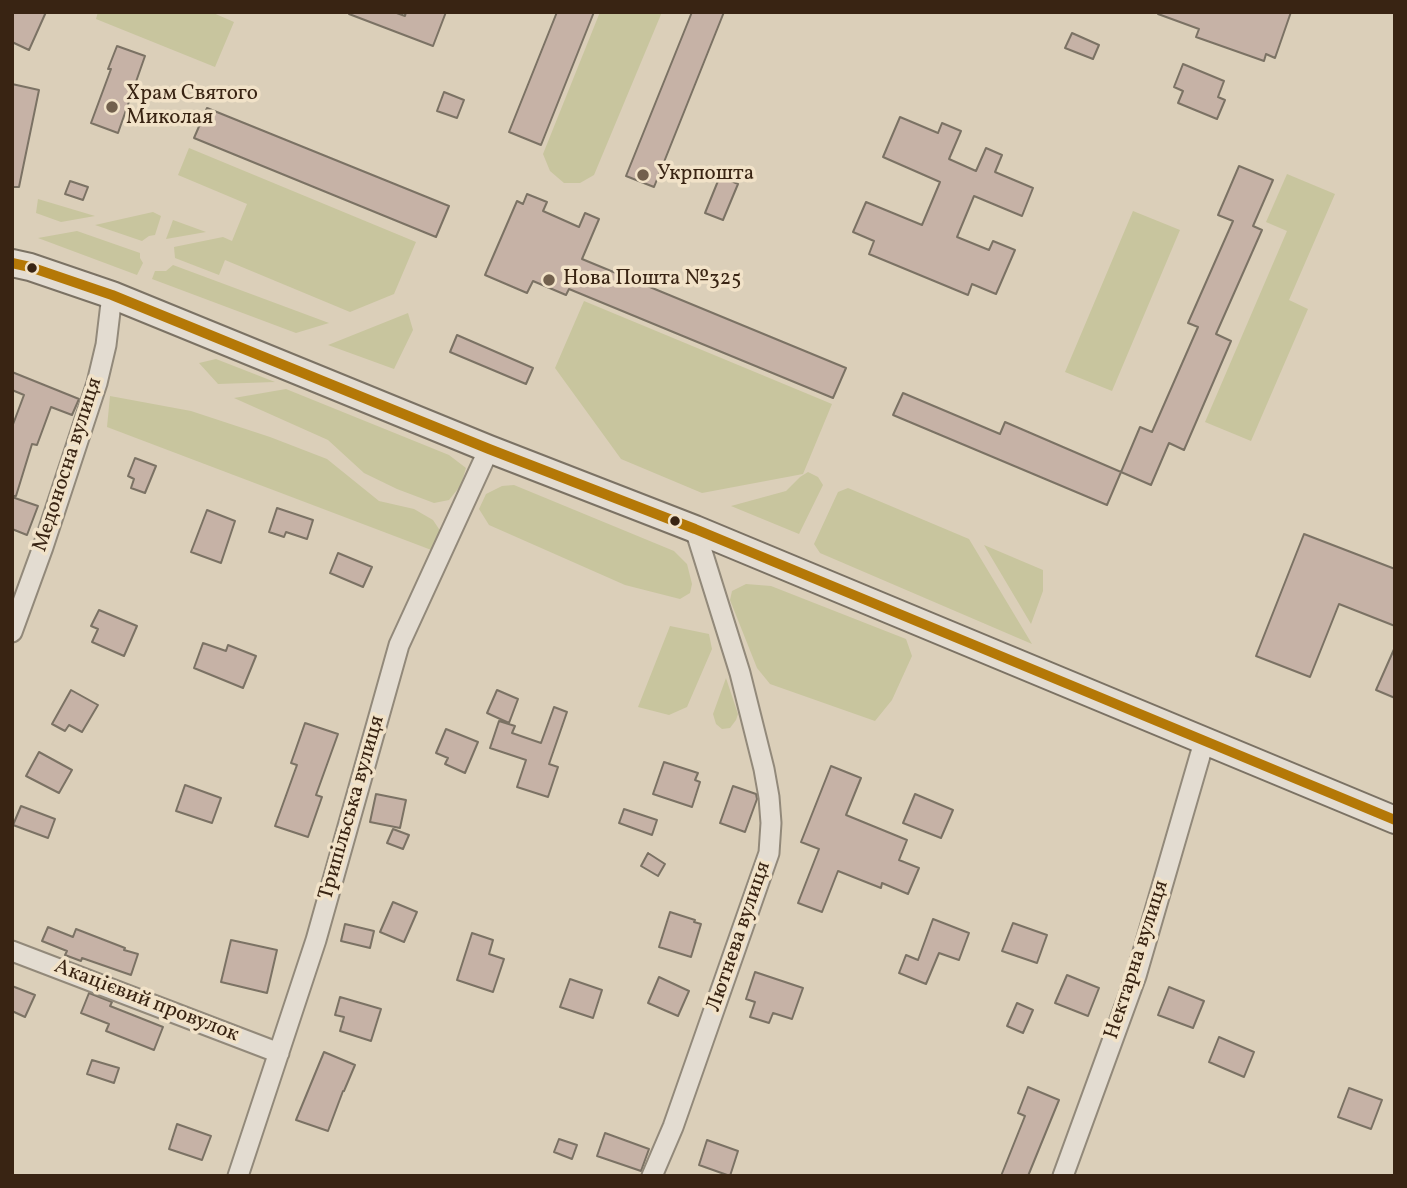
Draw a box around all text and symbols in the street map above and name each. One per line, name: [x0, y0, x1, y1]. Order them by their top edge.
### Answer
place label: Храм Святого Миколая: [126, 82, 258, 132]
marker: Храм Святого Миколая: [104, 99, 120, 115]
place label: Укрпошта: [657, 162, 754, 188]
marker: Укрпошта: [635, 167, 651, 183]
unlabelled marker: [25, 261, 39, 275]
place label: Нова Пошта №325: [563, 267, 741, 293]
marker: Нова Пошта №325: [541, 272, 557, 288]
street label: Медоносна вулиця: [29, 375, 109, 555]
unlabelled marker: [668, 514, 682, 528]
street label: Трипільська вулиця: [315, 713, 391, 903]
street label: Лютнева вулиця: [702, 859, 778, 1015]
street label: Нектарна вулиця: [1100, 877, 1176, 1043]
street label: Акацієвий провулок: [50, 955, 242, 1049]

